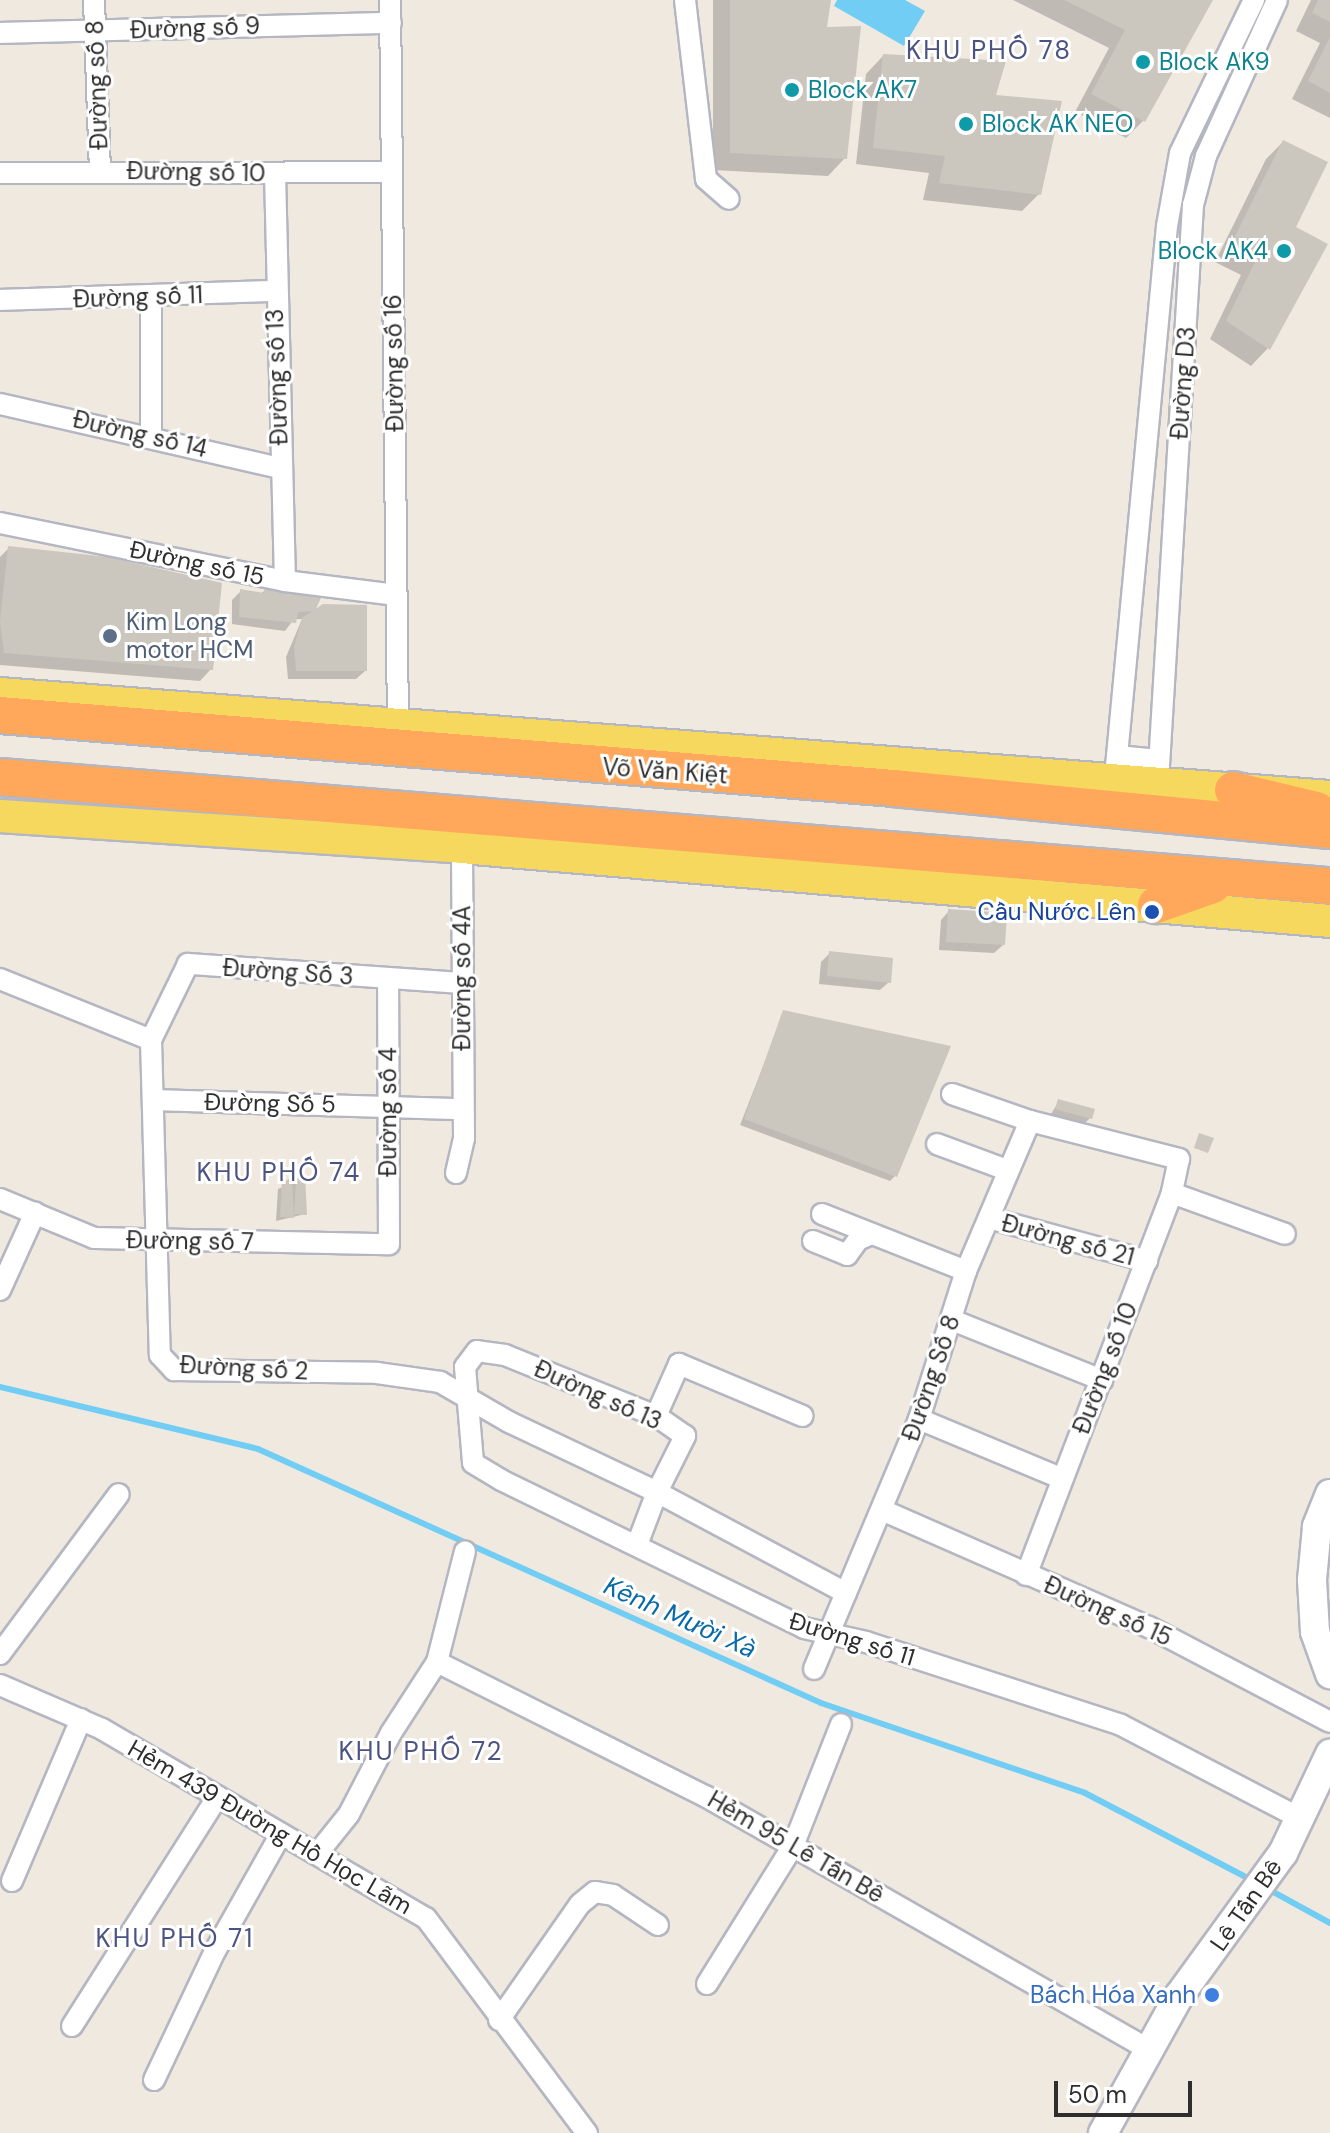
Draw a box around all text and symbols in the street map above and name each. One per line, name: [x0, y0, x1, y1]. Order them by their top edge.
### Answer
street label: Đường số 9: [129, 11, 261, 45]
street label: Đường số 8: [80, 20, 114, 150]
district label: KHU PHỐ 78: [906, 35, 1072, 67]
place label: Block AK9: [1159, 48, 1270, 76]
marker: Block AK9: [1134, 53, 1152, 71]
place label: Block AK7: [808, 76, 917, 104]
marker: Block AK7: [783, 81, 801, 99]
place label: Block AK NEO: [982, 110, 1133, 138]
marker: Block AK NEO: [957, 115, 975, 133]
street label: Đường số 10: [126, 156, 266, 188]
place label: Block AK4: [1158, 237, 1268, 265]
marker: Block AK4: [1275, 242, 1293, 260]
street label: Đường số 11: [73, 280, 203, 314]
street label: Đường số 16: [378, 294, 410, 432]
street label: Đường số 13: [260, 308, 294, 446]
street label: Đường D3: [1165, 326, 1201, 440]
street label: Đường số 14: [70, 405, 210, 463]
street label: Đường số 15: [127, 535, 267, 591]
place label: Kim Long motor HCM: [126, 608, 253, 664]
marker: Kim Long motor HCM: [101, 627, 119, 645]
street label: Võ Văn Kiệt: [601, 752, 729, 790]
place label: Cầu Nước Lên: [978, 898, 1136, 926]
marker: Cầu Nước Lên: [1143, 903, 1161, 921]
street label: Đường số 4A: [448, 905, 476, 1051]
street label: Đường Số 3: [222, 953, 354, 991]
street label: Đường số 4: [374, 1047, 402, 1177]
street label: Đường Số 5: [204, 1087, 336, 1119]
district label: KHU PHỐ 74: [197, 1157, 361, 1189]
street label: Đường số 21: [998, 1208, 1138, 1272]
street label: Đường số 7: [126, 1225, 254, 1257]
street label: Đường số 10: [1067, 1298, 1143, 1438]
street label: Đường Số 8: [896, 1311, 966, 1445]
street label: Đường số 2: [179, 1350, 309, 1386]
street label: Đường số 13: [530, 1354, 666, 1436]
street label: Đường số 15: [1039, 1570, 1177, 1652]
water label: Kênh Mười Xà: [599, 1571, 761, 1665]
street label: Đường số 11: [786, 1606, 918, 1672]
street label: Hẻm 439 Đường Hồ Học Lãm: [123, 1734, 417, 1920]
district label: KHU PHỐ 72: [339, 1736, 503, 1768]
street label: Hẻm 95 Lê Tấn Bê: [703, 1785, 889, 1909]
street label: Lê Tấn Bê: [1204, 1854, 1288, 1956]
district label: KHU PHỐ 71: [96, 1923, 254, 1955]
place label: Bách Hóa Xanh: [1030, 1981, 1196, 2009]
marker: Bách Hóa Xanh: [1203, 1986, 1221, 2004]
scale bar: [1058, 2065, 1196, 2115]
text: 50 m: [1068, 2079, 1127, 2110]

